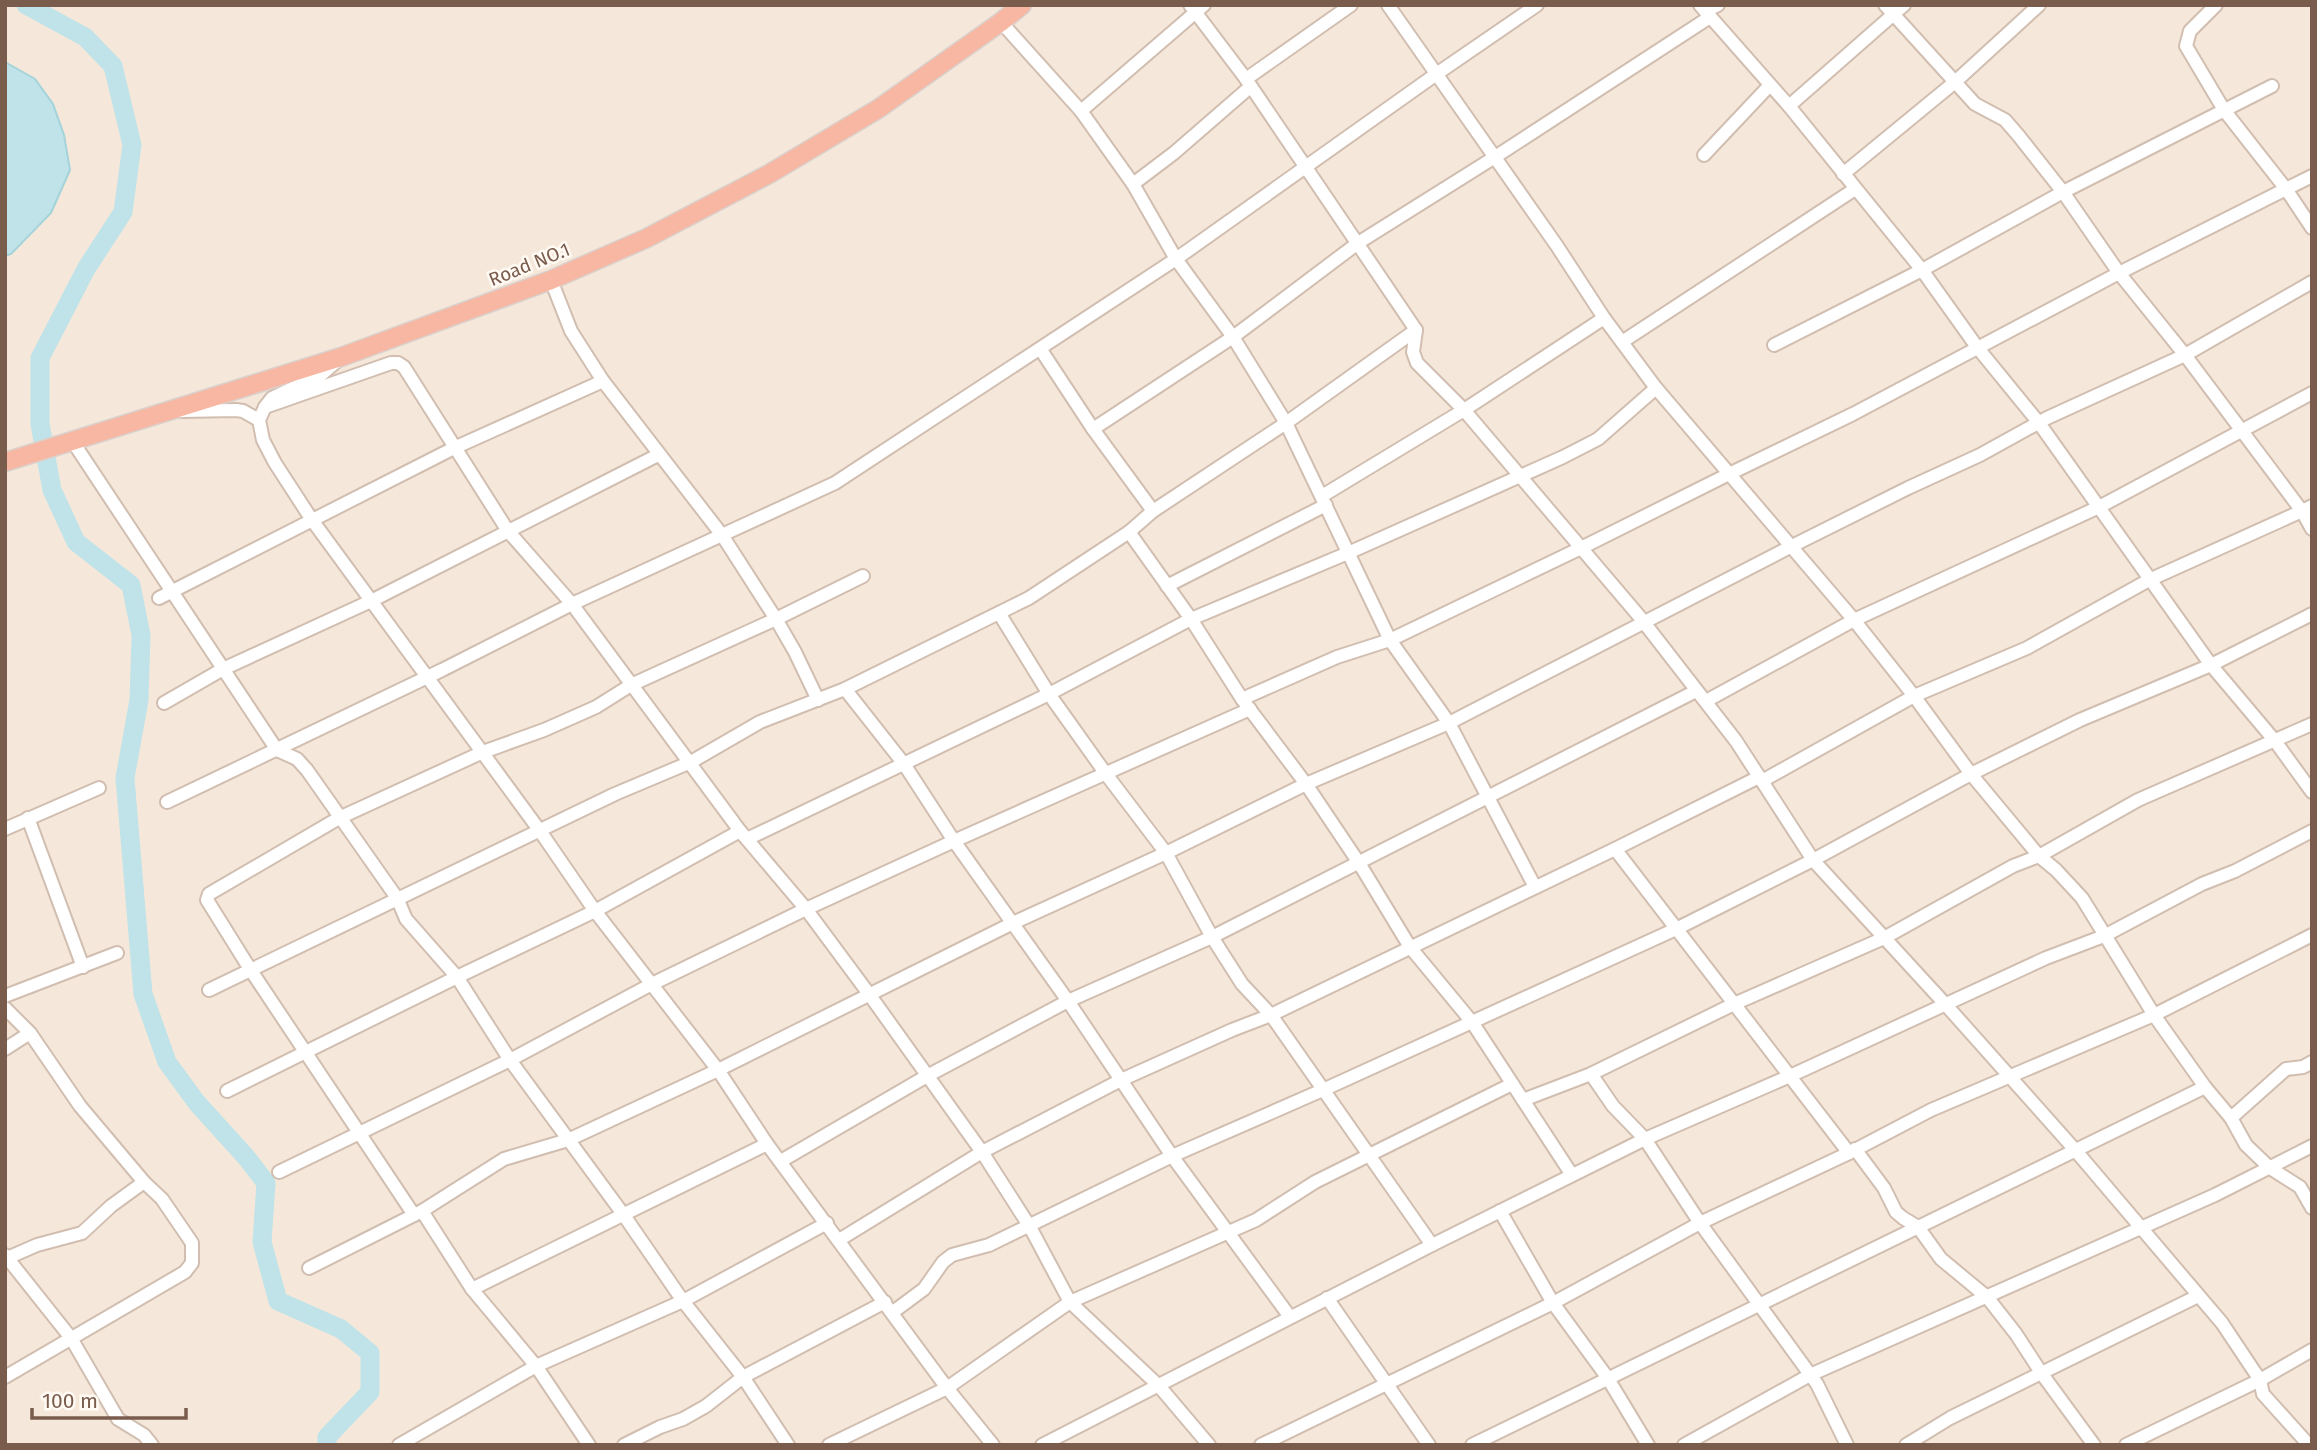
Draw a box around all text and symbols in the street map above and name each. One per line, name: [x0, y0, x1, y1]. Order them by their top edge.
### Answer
street label: Road NO.1: [485, 238, 573, 291]
scale bar: [32, 1376, 186, 1420]
text: 100 m: [42, 1388, 98, 1414]

